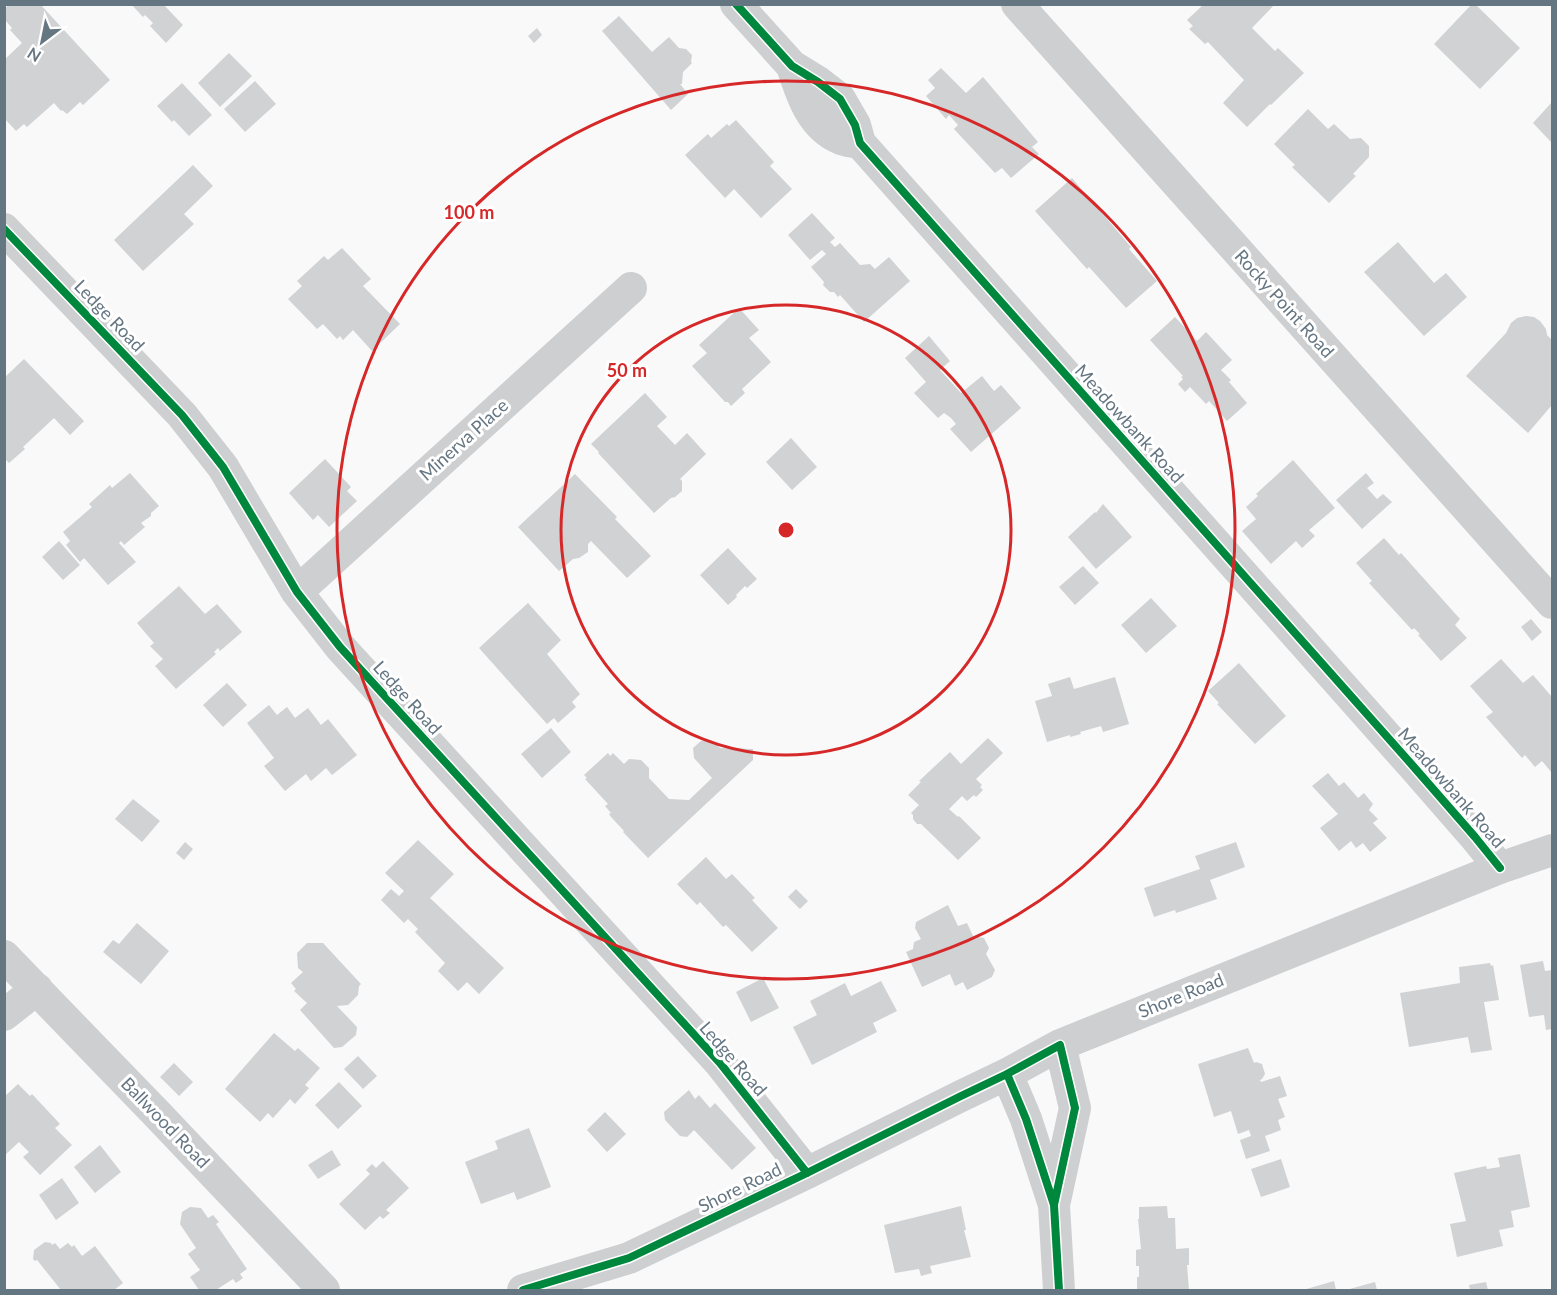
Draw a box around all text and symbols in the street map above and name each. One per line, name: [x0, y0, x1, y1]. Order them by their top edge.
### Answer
north arrow: [12, 12, 72, 72]
text: N: [24, 44, 44, 66]
text: 100 m: [444, 201, 494, 223]
street label: Rocky Point Road: [1230, 245, 1339, 362]
street label: Ledge Road: [70, 275, 149, 356]
text: 50 m: [607, 359, 647, 381]
street label: Meadowbank Road: [1071, 360, 1189, 487]
street label: Minerva Place: [415, 394, 512, 485]
centre of rings: [776, 520, 796, 540]
street label: Ledge Road: [369, 656, 447, 739]
street label: Meadowbank Road: [1394, 723, 1510, 852]
street label: Shore Road: [1135, 968, 1227, 1022]
street label: Ledge Road: [695, 1017, 772, 1100]
street label: Ballwood Road: [117, 1072, 215, 1172]
street label: Shore Road: [694, 1157, 785, 1217]

